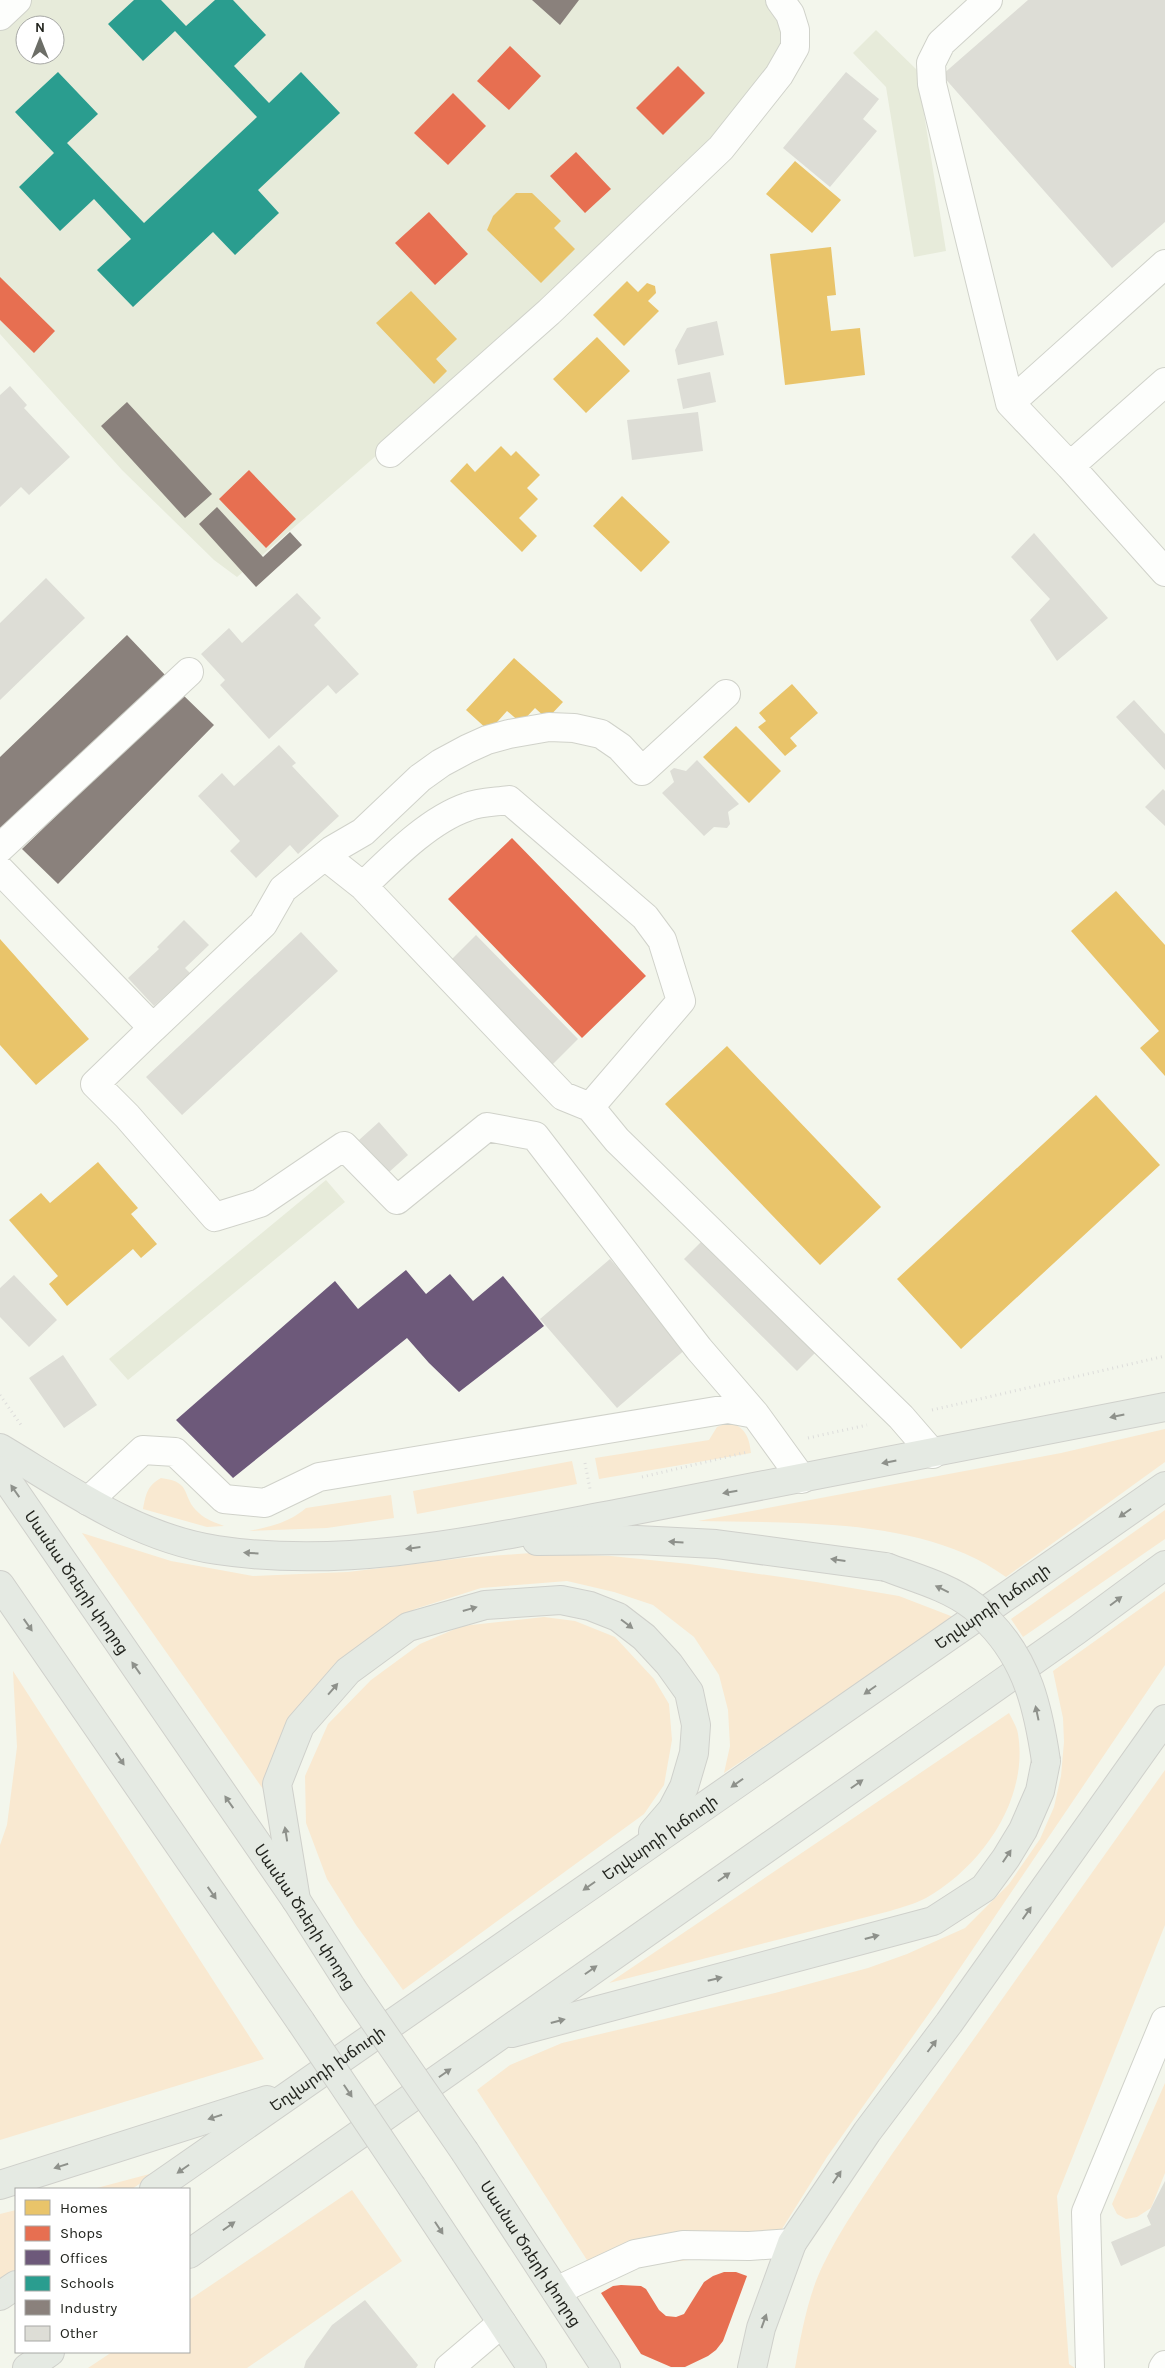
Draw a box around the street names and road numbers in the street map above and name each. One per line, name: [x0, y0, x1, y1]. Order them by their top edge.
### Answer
street label: Սասնա Ծռերի փողոց: [21, 1506, 133, 1658]
street label: Եղվարդի խճուղի: [931, 1559, 1054, 1653]
street label: Եղվարդի խճուղի: [598, 1791, 721, 1884]
street label: Սասնա Ծռերի փողոց: [251, 1840, 360, 1993]
street label: Եղվարդի խճուղի: [266, 2022, 389, 2115]
street label: Սասնա Ծռերի փողոց: [477, 2177, 586, 2330]

